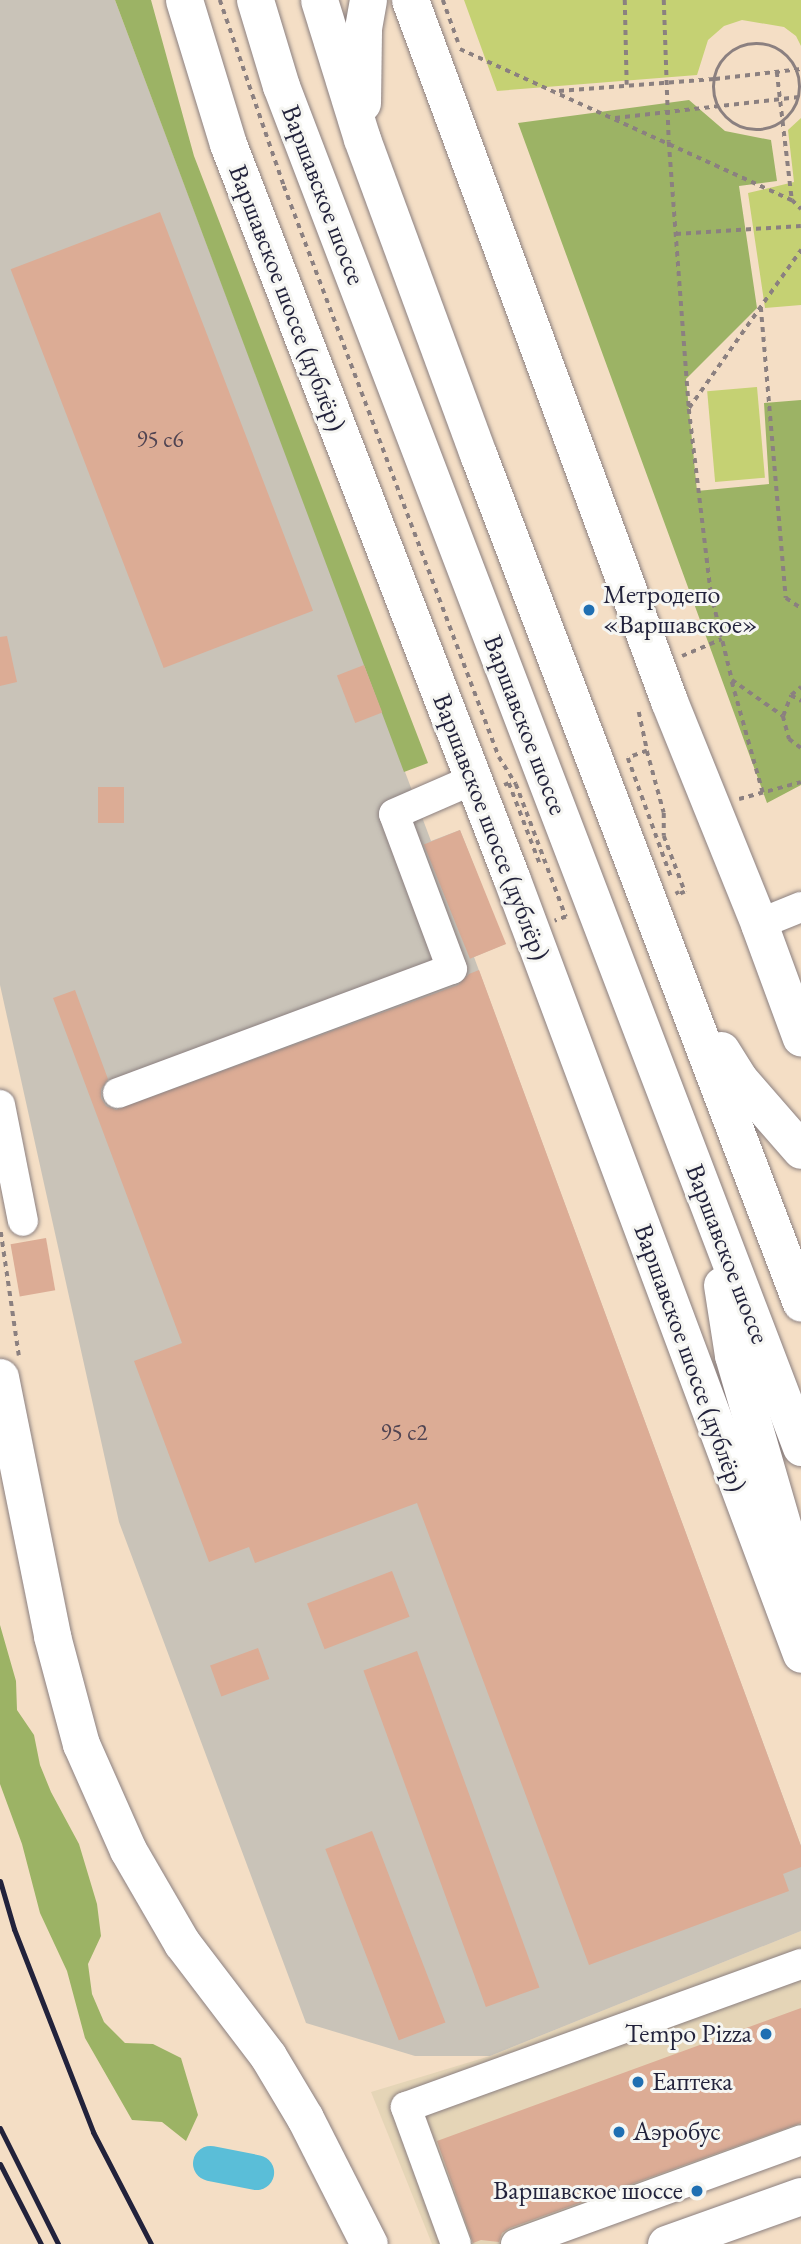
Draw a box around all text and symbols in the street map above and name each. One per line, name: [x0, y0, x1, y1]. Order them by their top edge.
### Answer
street label: Варшавское шоссе: [274, 101, 372, 289]
street label: Варшавское шоссе (дублёр): [222, 161, 352, 435]
house number: 95 с6: [136, 425, 184, 453]
place label: Метродепо «Варшавское»: [603, 579, 758, 640]
marker: Метродепо «Варшавское»: [581, 602, 597, 618]
street label: Варшавское шоссе: [476, 631, 574, 819]
street label: Варшавское шоссе (дублёр): [426, 690, 556, 964]
street label: Варшавское шоссе: [678, 1160, 776, 1348]
street label: Варшавское шоссе (дублёр): [627, 1220, 753, 1496]
house number: 95 с2: [380, 1418, 428, 1446]
place label: Tempo Pizza: [625, 2018, 752, 2050]
marker: Tempo Pizza: [758, 2026, 774, 2042]
place label: Еаптека: [652, 2066, 733, 2098]
marker: Еаптека: [630, 2074, 646, 2090]
place label: Аэробус: [633, 2116, 721, 2148]
marker: Аэробус: [611, 2124, 627, 2140]
place label: Варшавское шоссе: [493, 2175, 683, 2207]
marker: Варшавское шоссе: [689, 2183, 705, 2199]

